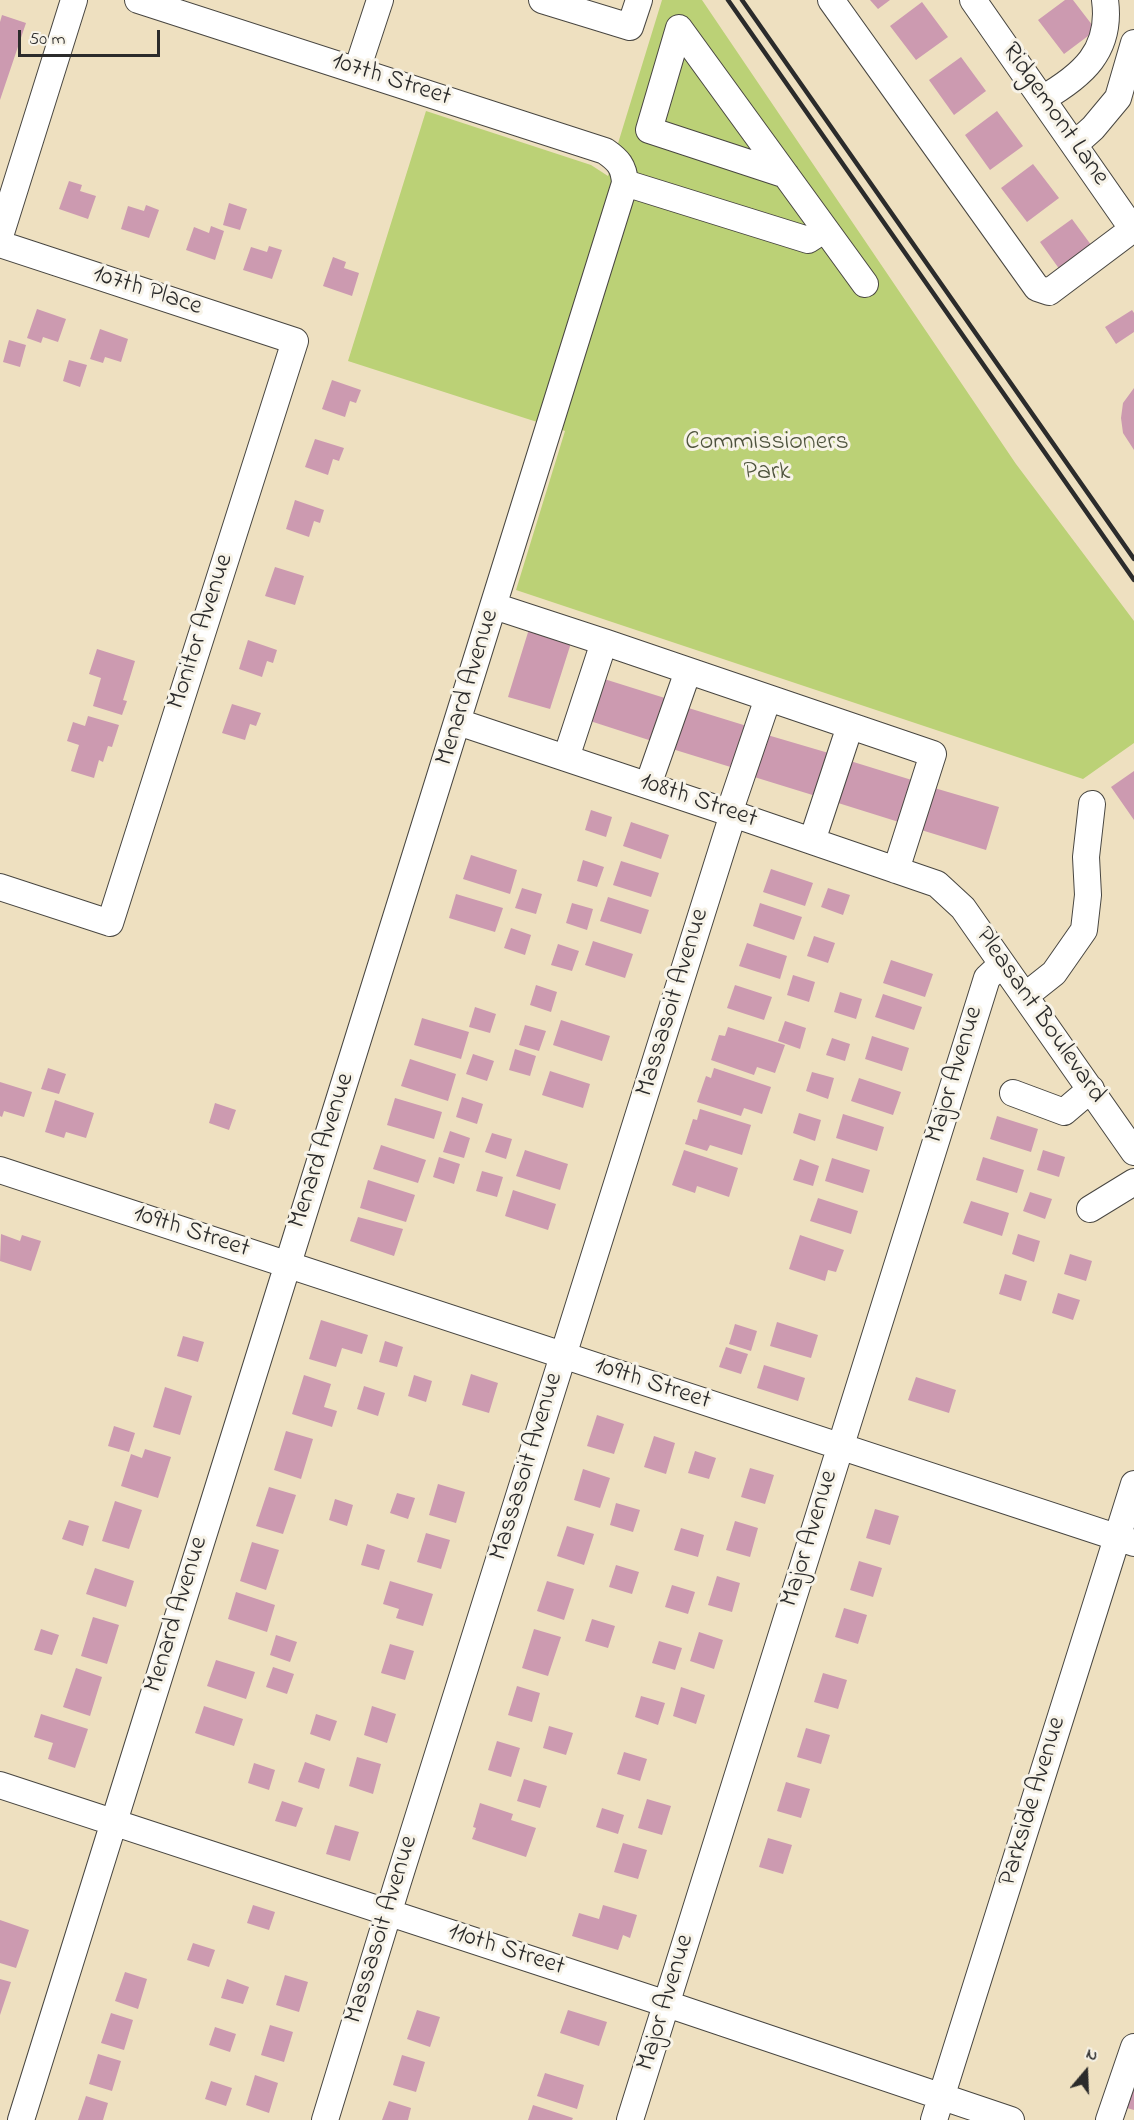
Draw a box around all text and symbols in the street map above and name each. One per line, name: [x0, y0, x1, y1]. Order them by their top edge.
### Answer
scale bar: [21, 18, 164, 56]
text: 50 m: [29, 27, 66, 53]
street label: Ridgemont Lane: [993, 38, 1115, 192]
street label: 107th Street: [328, 47, 454, 115]
street label: 107th Place: [88, 260, 206, 324]
park label: Commissioners Park: [685, 428, 849, 490]
street label: Monitor Avenue: [162, 550, 242, 714]
street label: Menard Avenue: [431, 606, 507, 770]
street label: 108th Street: [635, 767, 761, 837]
street label: Massasoit Avenue: [631, 905, 717, 1101]
street label: Pleasant Boulevard: [967, 922, 1111, 1110]
street label: Major Avenue: [920, 1003, 992, 1147]
street label: Menard Avenue: [283, 1070, 363, 1232]
street label: 109th Street: [129, 1200, 253, 1266]
street label: 109th Street: [590, 1352, 714, 1418]
street label: Massasoit Avenue: [485, 1369, 571, 1565]
street label: Major Avenue: [775, 1467, 847, 1611]
street label: Menard Avenue: [140, 1533, 216, 1697]
street label: Parkside Avenue: [993, 1714, 1075, 1890]
street label: Massasoit Avenue: [340, 1832, 426, 2028]
street label: 110th Street: [444, 1917, 568, 1985]
street label: Major Avenue: [631, 1931, 703, 2075]
north arrow: [1056, 2042, 1116, 2102]
text: N: [1083, 2042, 1101, 2068]

